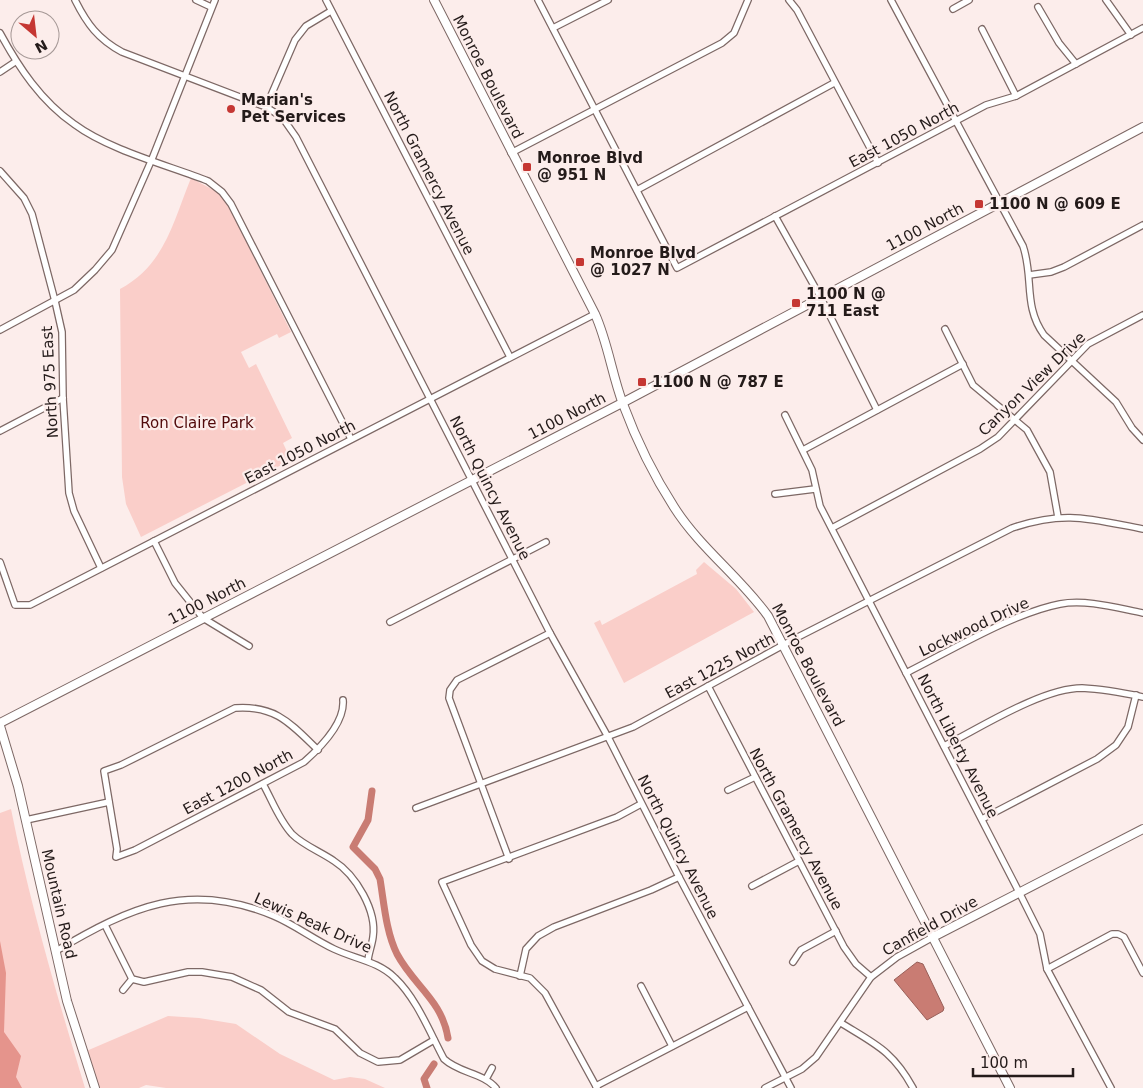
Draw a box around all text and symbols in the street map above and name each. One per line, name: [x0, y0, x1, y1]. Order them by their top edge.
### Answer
north arrow: [10, 10, 60, 60]
street label: Monroe Boulevard: [449, 12, 527, 142]
text: N: [32, 37, 50, 56]
street label: North Gramercy Avenue: [380, 88, 478, 258]
place label: Marian's Pet Services: [241, 91, 346, 126]
street label: East 1050 North: [846, 98, 962, 172]
marker: Marian's Pet Services: [225, 103, 237, 115]
place label: Monroe Blvd @ 951 N: [537, 149, 643, 184]
marker: Monroe Blvd @ 951 N: [521, 161, 533, 173]
place label: 1100 N @ 609 E: [989, 195, 1121, 213]
marker: 1100 N @ 609 E: [973, 198, 985, 210]
street label: 1100 North: [883, 199, 967, 255]
place label: Monroe Blvd @ 1027 N: [590, 244, 696, 279]
marker: Monroe Blvd @ 1027 N: [574, 256, 586, 268]
place label: 1100 N @ 711 East: [806, 285, 886, 320]
marker: 1100 N @ 711 East: [790, 297, 802, 309]
street label: North 975 East: [38, 325, 62, 439]
street label: Canyon View Drive: [975, 328, 1089, 440]
place label: 1100 N @ 787 E: [652, 373, 784, 391]
marker: 1100 N @ 787 E: [636, 376, 648, 388]
street label: 1100 North: [525, 389, 609, 443]
street label: North Quincy Avenue: [446, 413, 534, 563]
park label: Ron Claire Park: [140, 414, 254, 432]
street label: East 1050 North: [242, 416, 358, 488]
street label: 1100 North: [165, 574, 249, 628]
street label: Lockwood Drive: [916, 594, 1032, 660]
street label: Monroe Boulevard: [768, 601, 848, 729]
street label: East 1225 North: [662, 629, 778, 703]
street label: North Liberty Avenue: [914, 671, 1002, 821]
street label: East 1200 North: [180, 745, 296, 819]
street label: North Gramercy Avenue: [746, 745, 846, 913]
street label: North Quincy Avenue: [634, 772, 722, 922]
street label: Mountain Road: [38, 847, 80, 961]
street label: Lewis Peak Drive: [251, 889, 375, 957]
street label: Canfield Drive: [879, 892, 981, 960]
scale bar: [973, 1046, 1073, 1078]
text: 100 m: [980, 1054, 1028, 1072]

